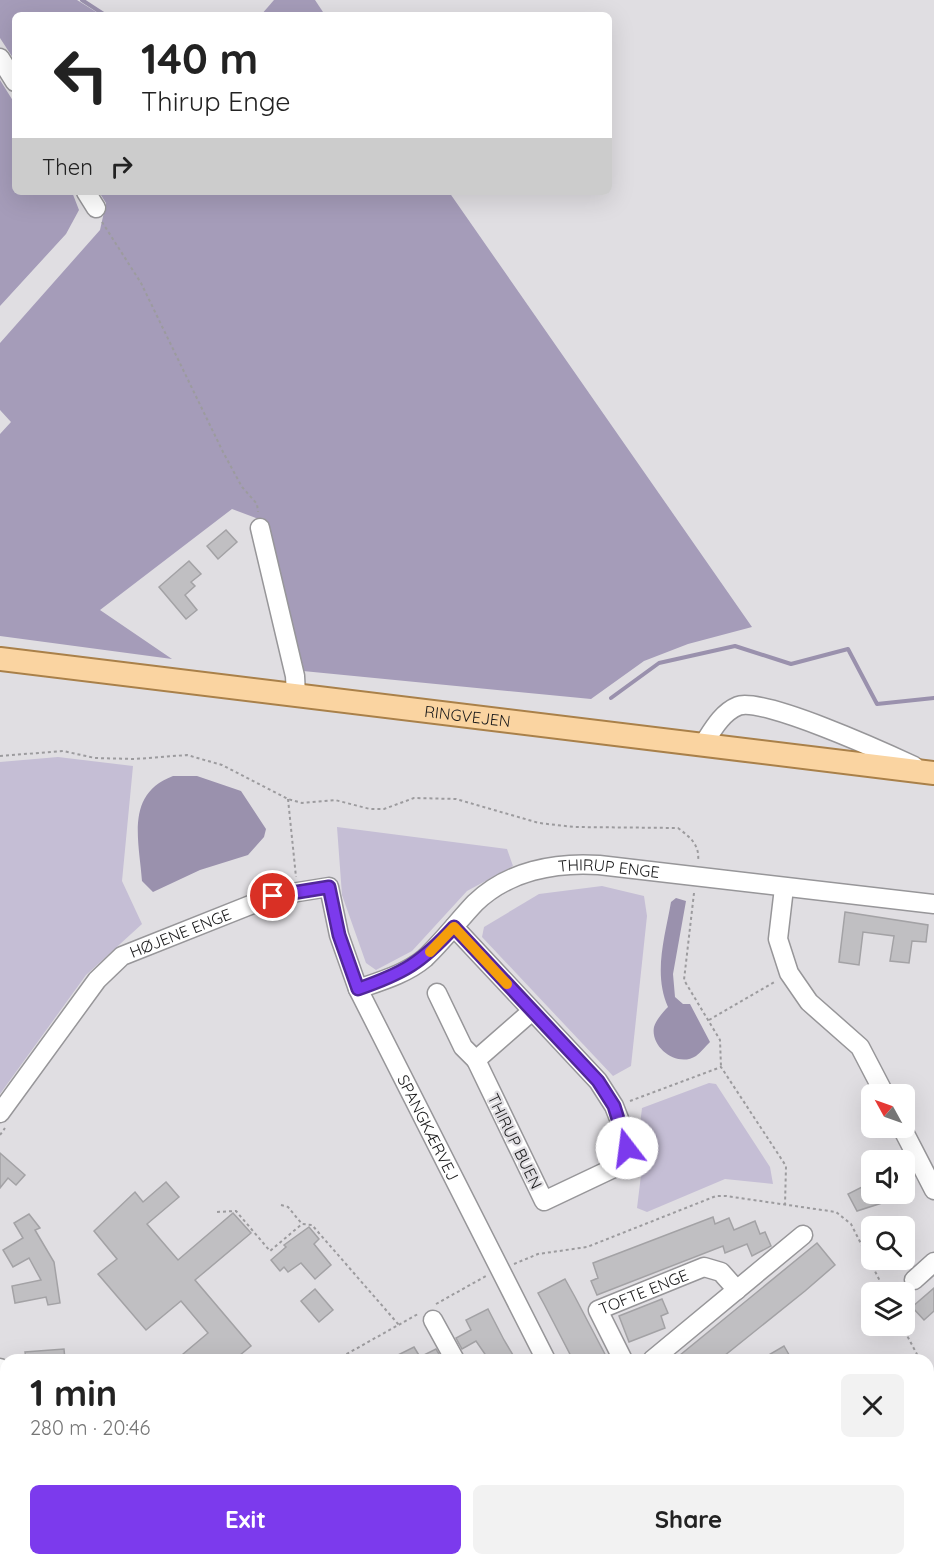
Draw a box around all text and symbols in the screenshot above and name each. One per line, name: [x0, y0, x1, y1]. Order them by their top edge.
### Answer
text: 140 m: [141, 32, 258, 85]
icon: left: [42, 36, 120, 114]
text: Thirup Enge: [141, 84, 290, 118]
icon: right: [105, 150, 138, 183]
text: Then: [42, 153, 93, 181]
street label: RINGVEJEN: [423, 701, 512, 731]
street label: THIRUP ENGE: [557, 854, 661, 882]
pin: [247, 870, 298, 921]
icon: arrive: [256, 879, 289, 912]
street label: HØJENE ENGE: [127, 904, 234, 962]
street label: SPANGKÆRVEJ: [393, 1071, 463, 1184]
north arrow: [861, 1084, 915, 1138]
map controls: [861, 1084, 915, 1336]
street label: THIRUP BUEN: [483, 1090, 547, 1192]
position arrow: [595, 1116, 659, 1180]
button: sound: [861, 1150, 915, 1204]
button: search: [861, 1216, 915, 1270]
street label: TOFTE ENGE: [596, 1264, 691, 1319]
button: layers: [861, 1282, 915, 1336]
text: 1 min: [30, 1370, 117, 1415]
button: close: [841, 1374, 904, 1437]
text: 280 m · 20:46: [30, 1415, 150, 1440]
button: Exit: [30, 1485, 461, 1554]
button: Share: [473, 1485, 904, 1554]

